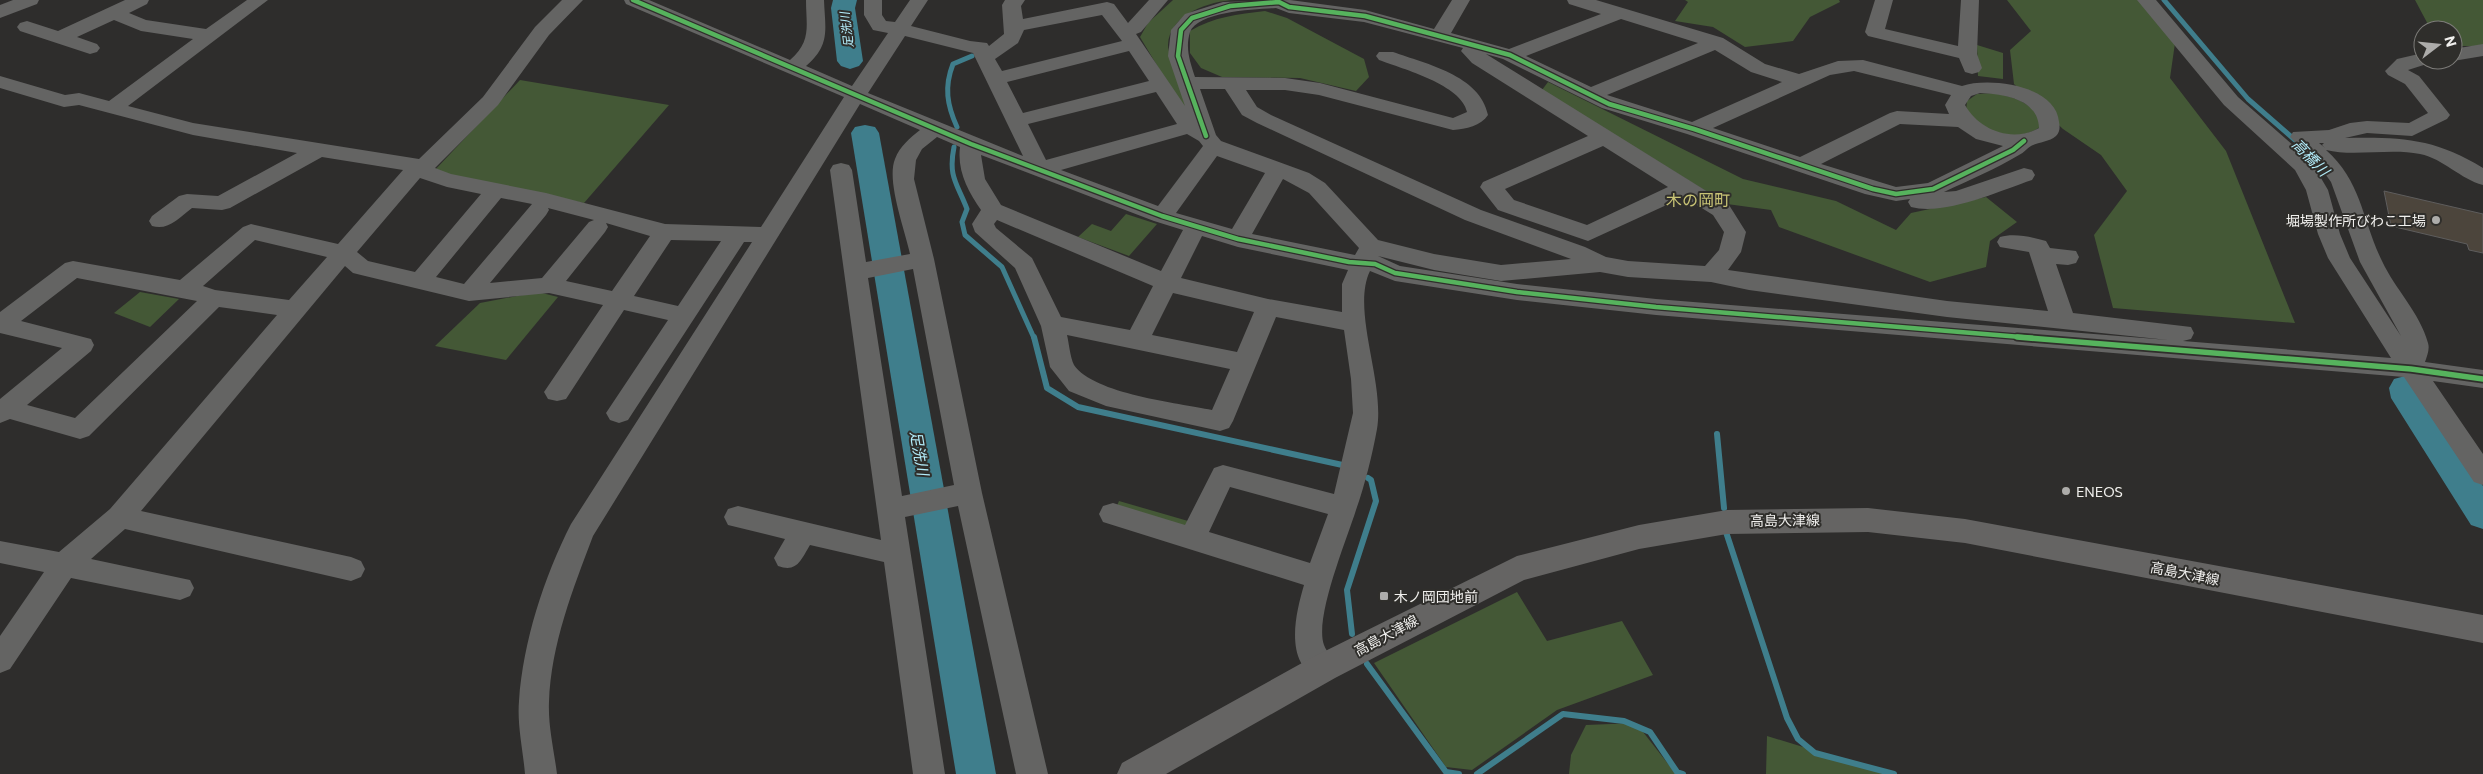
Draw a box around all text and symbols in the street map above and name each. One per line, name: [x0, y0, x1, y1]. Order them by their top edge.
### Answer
water label: 足洗川: [837, 9, 855, 49]
north arrow: [2413, 20, 2463, 70]
text: N: [2441, 34, 2461, 49]
water label: 高橋川: [2289, 135, 2334, 181]
district label: 木の岡町: [1666, 190, 1730, 209]
place label: 堀場製作所びわこ工場: [2286, 212, 2426, 229]
marker: 堀場製作所びわこ工場: [2430, 214, 2442, 226]
water label: 足洗川: [907, 429, 933, 479]
place label: ENEOS: [2076, 483, 2123, 500]
marker: ENEOS: [2060, 485, 2072, 497]
street label: 高島大津線: [1750, 511, 1820, 529]
street label: 高島大津線: [2149, 558, 2221, 588]
place label: 木ノ岡団地前: [1394, 588, 1478, 605]
marker: 木ノ岡団地前: [1378, 590, 1390, 602]
street label: 高島大津線: [1351, 611, 1421, 659]

